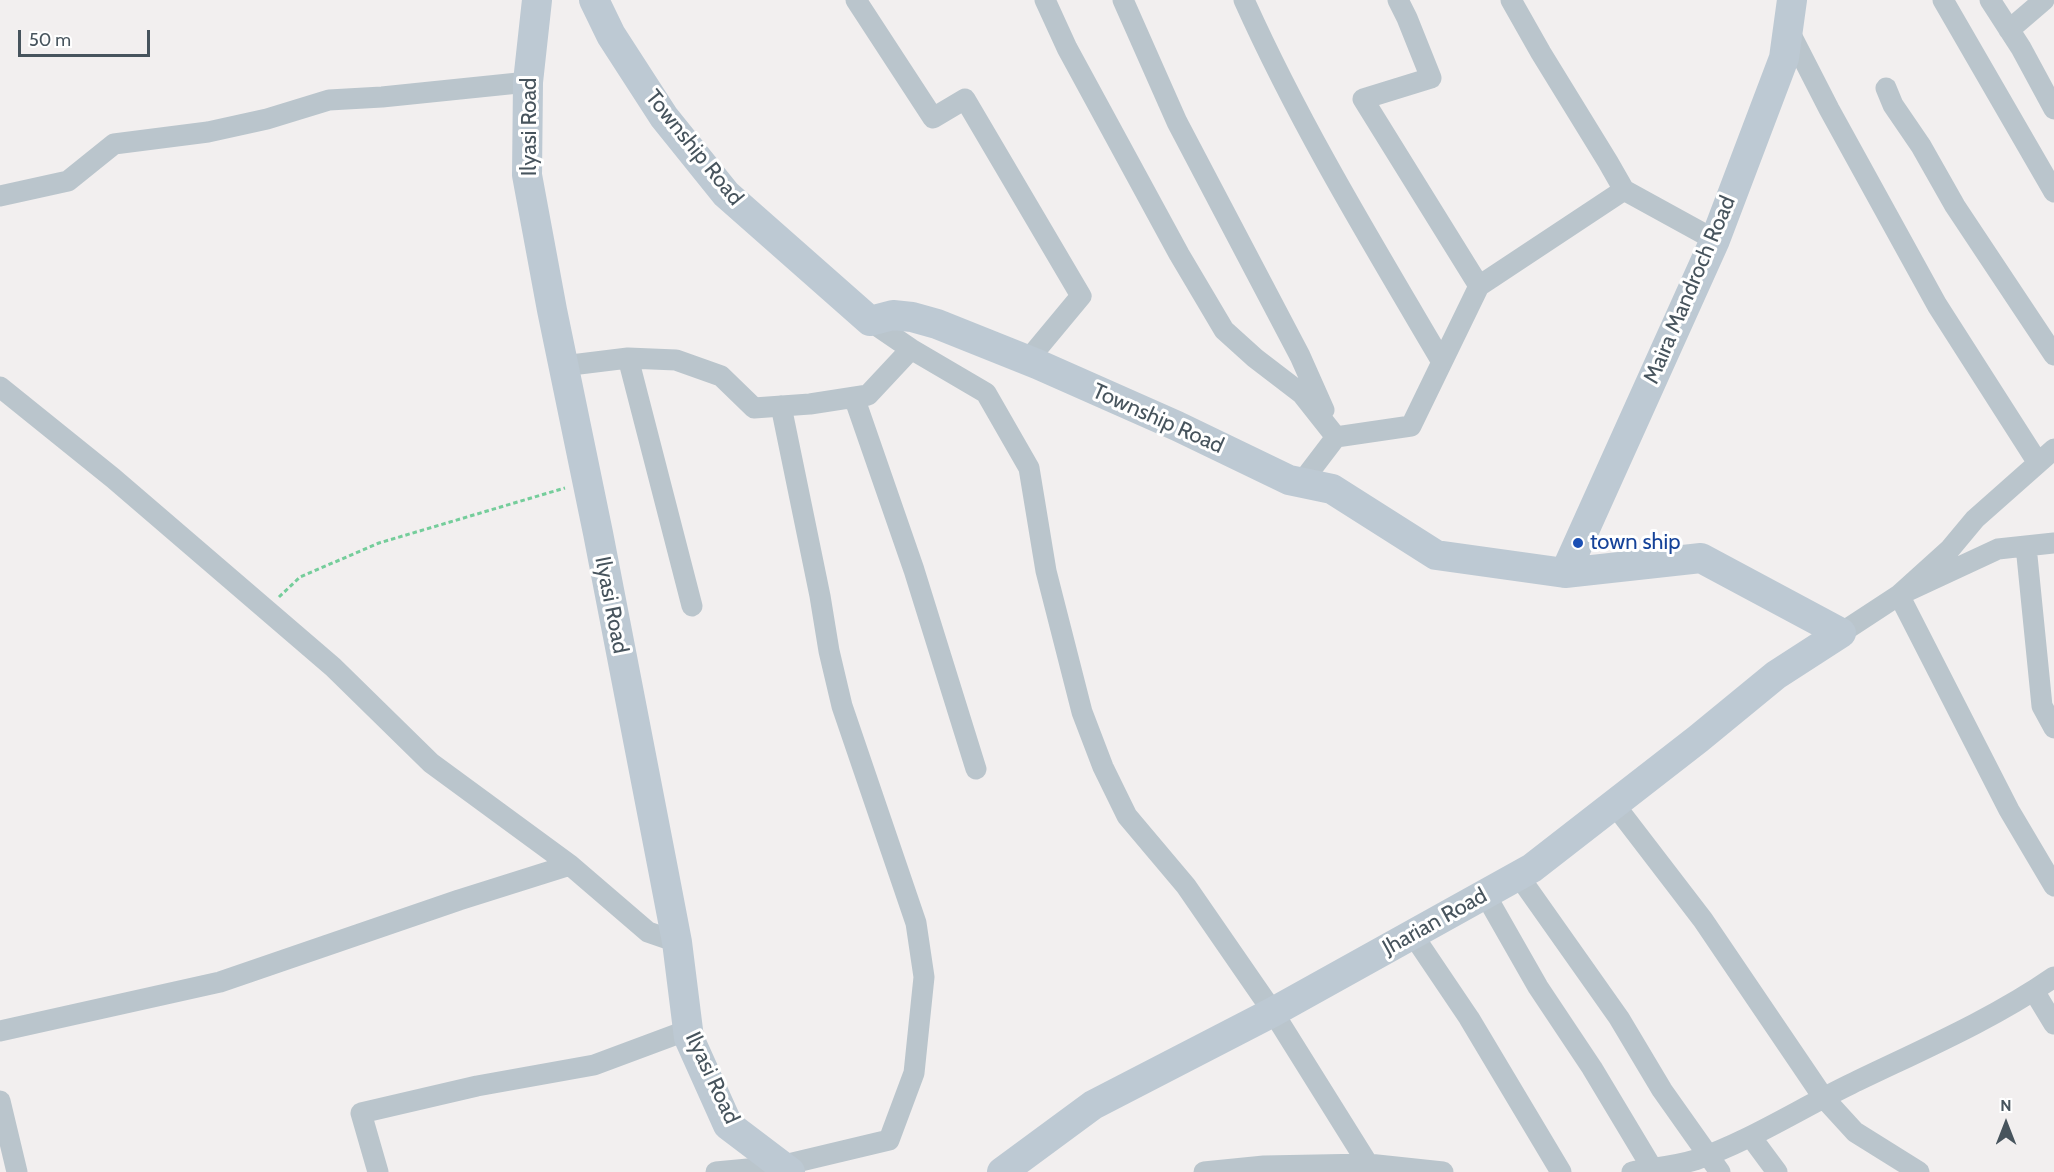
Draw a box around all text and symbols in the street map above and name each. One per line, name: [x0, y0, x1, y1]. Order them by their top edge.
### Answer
scale bar: [21, 18, 153, 56]
text: 50 m: [29, 29, 71, 51]
street label: Ilyasi Road: [517, 78, 543, 176]
street label: Township Road: [639, 85, 749, 211]
street label: Maira Mandroch Road: [1639, 192, 1741, 388]
street label: Township Road: [1088, 378, 1228, 460]
place label: town ship: [1590, 530, 1680, 556]
marker: town ship: [1571, 536, 1585, 550]
street label: Ilyasi Road: [589, 554, 633, 656]
street label: Jharian Road: [1378, 883, 1492, 961]
street label: Ilyasi Road: [679, 1028, 745, 1128]
north arrow: [1976, 1094, 2036, 1154]
text: N: [2000, 1096, 2012, 1115]

